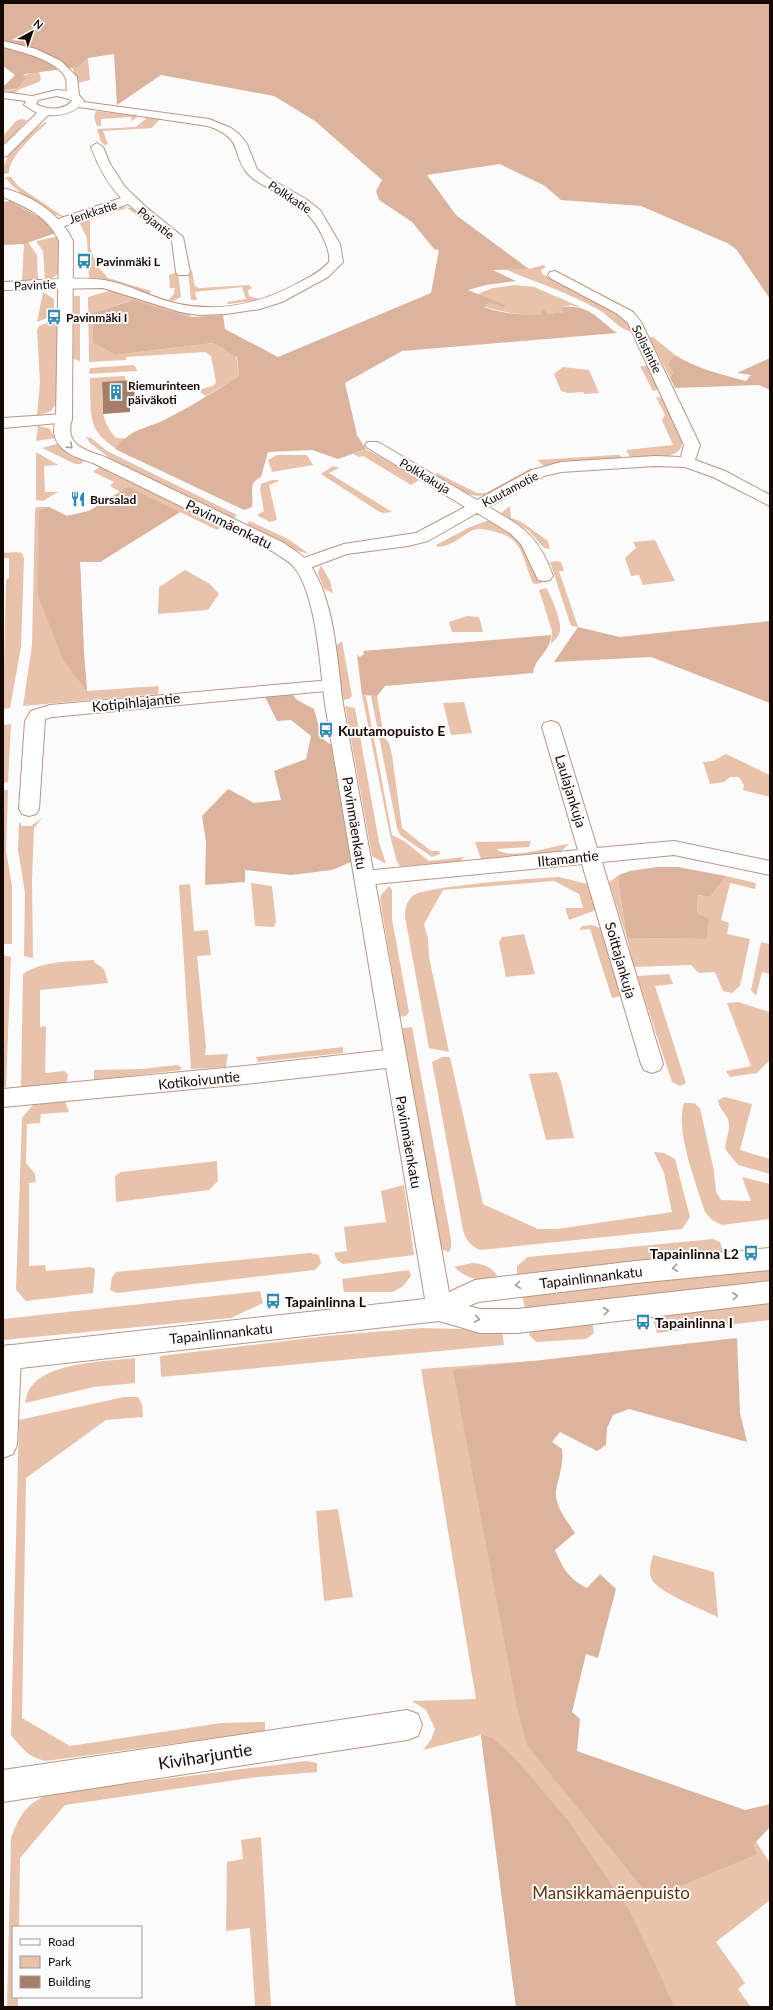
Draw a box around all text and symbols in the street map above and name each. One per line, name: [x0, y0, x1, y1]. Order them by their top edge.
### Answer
north arrow: [12, 12, 52, 52]
text: N: [31, 16, 46, 32]
street label: Polkkatie: [266, 178, 314, 216]
street label: Jenkkatie: [67, 197, 119, 227]
street label: Pojantie: [135, 204, 177, 242]
bus stop icon: Pavinmäki L: [75, 252, 93, 270]
place label: Pavinmäki L: [96, 254, 161, 269]
street label: Pavintie: [14, 276, 56, 294]
bus stop icon: Pavinmäki I: [45, 308, 63, 326]
place label: Pavinmäki I: [66, 310, 127, 325]
street label: Solistintie: [629, 322, 665, 376]
place label: Riemurinteen päiväkoti: [128, 378, 200, 407]
building icon: Riemurinteen päiväkoti: [107, 383, 125, 401]
one-way arrow: [65, 442, 73, 449]
street label: Polkkakuja: [397, 455, 453, 497]
street label: Kuutamotie: [479, 468, 541, 510]
restaurant icon: Bursalad: [69, 490, 87, 508]
place label: Bursalad: [90, 492, 136, 507]
street label: Pavinmäenkatu: [183, 496, 275, 552]
street label: Kotipihlajantie: [91, 689, 181, 715]
bus stop icon: Kuutamopuisto E: [317, 721, 335, 739]
place label: Kuutamopuisto E: [338, 722, 445, 739]
street label: Laulajankuja: [552, 752, 590, 830]
street label: Pavinmäenkatu: [339, 775, 371, 871]
street label: Iltamantie: [537, 846, 599, 870]
street label: Soittajankuja: [602, 920, 640, 1000]
street label: Kotikoivuntie: [157, 1067, 241, 1093]
street label: Pavinmäenkatu: [392, 1094, 426, 1190]
bus stop icon: Tapainlinna L2: [742, 1244, 760, 1262]
place label: Tapainlinna L2: [650, 1245, 739, 1262]
street label: Tapainlinnankatu: [539, 1262, 643, 1292]
one-way arrow: [672, 1263, 678, 1272]
one-way arrow: [515, 1281, 521, 1290]
bus stop icon: Tapainlinna L: [264, 1292, 282, 1310]
one-way arrow: [732, 1292, 738, 1301]
place label: Tapainlinna L: [285, 1293, 367, 1310]
one-way arrow: [603, 1307, 609, 1316]
bus stop icon: Tapainlinna I: [634, 1313, 652, 1331]
place label: Tapainlinna I: [655, 1314, 733, 1331]
one-way arrow: [474, 1315, 480, 1323]
street label: Tapainlinnankatu: [169, 1319, 273, 1347]
street label: Kiviharjuntie: [157, 1738, 253, 1774]
park label: Mansikkamäenpuisto: [532, 1882, 690, 1903]
legend: [12, 1926, 142, 1998]
text: Road: [48, 1934, 75, 1949]
text: Park: [48, 1954, 72, 1969]
text: Building: [48, 1974, 91, 1989]

